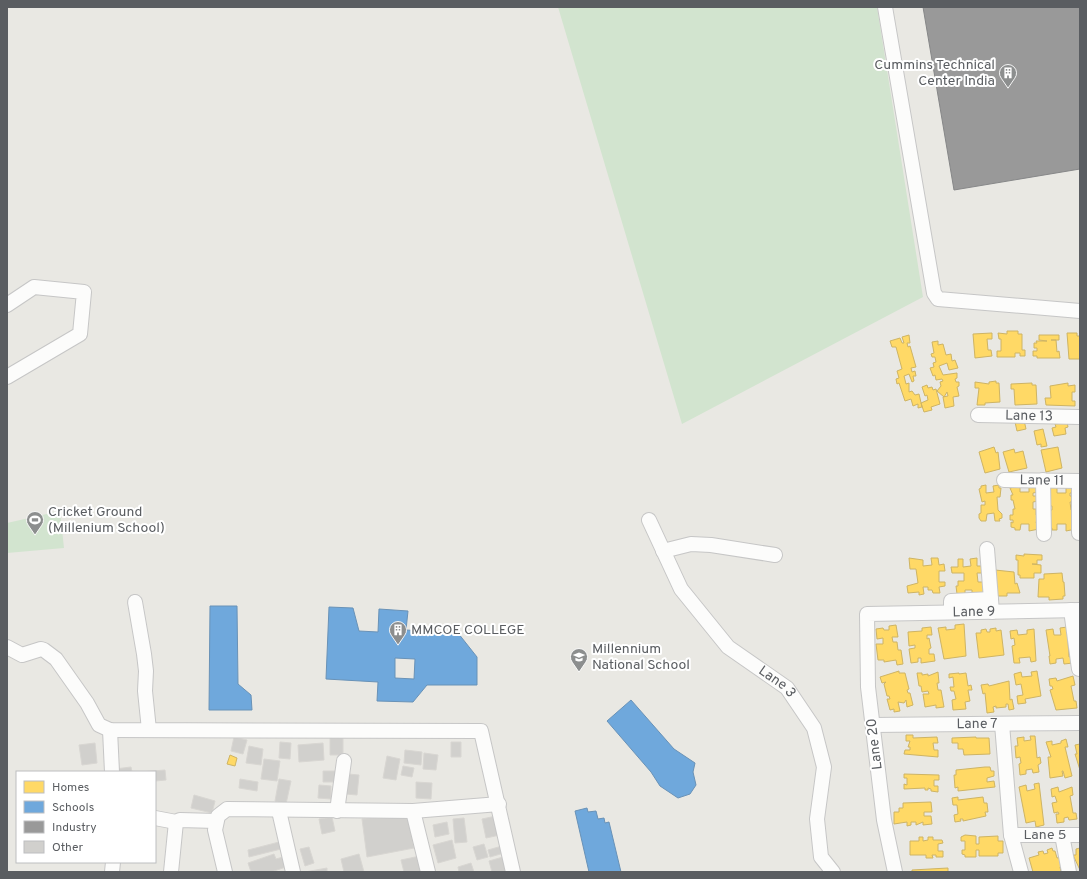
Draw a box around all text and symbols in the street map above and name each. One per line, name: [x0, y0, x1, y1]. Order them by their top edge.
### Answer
place label: Cummins Technical Center India: [874, 57, 995, 90]
building icon: Cummins Technical Center India: [998, 63, 1018, 88]
street label: Lane 13: [1005, 407, 1053, 425]
street label: Lane 11: [1019, 472, 1064, 489]
place label: Cricket Ground (Millenium School): [48, 504, 165, 537]
sports icon: Cricket Ground (Millenium School): [25, 510, 45, 535]
street label: Lane 9: [952, 603, 995, 621]
building icon: MMCOE COLLEGE: [388, 620, 408, 645]
place label: MMCOE COLLEGE: [411, 622, 525, 639]
place label: Millennium National School: [592, 641, 690, 674]
school or university icon: Millennium National School: [569, 647, 589, 672]
street label: Lane 3: [755, 662, 800, 701]
street label: Lane 7: [956, 715, 998, 733]
street label: Lane 20: [863, 717, 887, 771]
legend: [16, 771, 156, 863]
text: Homes: [52, 780, 89, 796]
text: Schools: [52, 800, 94, 816]
text: Industry: [52, 820, 97, 836]
street label: Lane 5: [1023, 827, 1067, 844]
text: Other: [52, 840, 84, 856]

